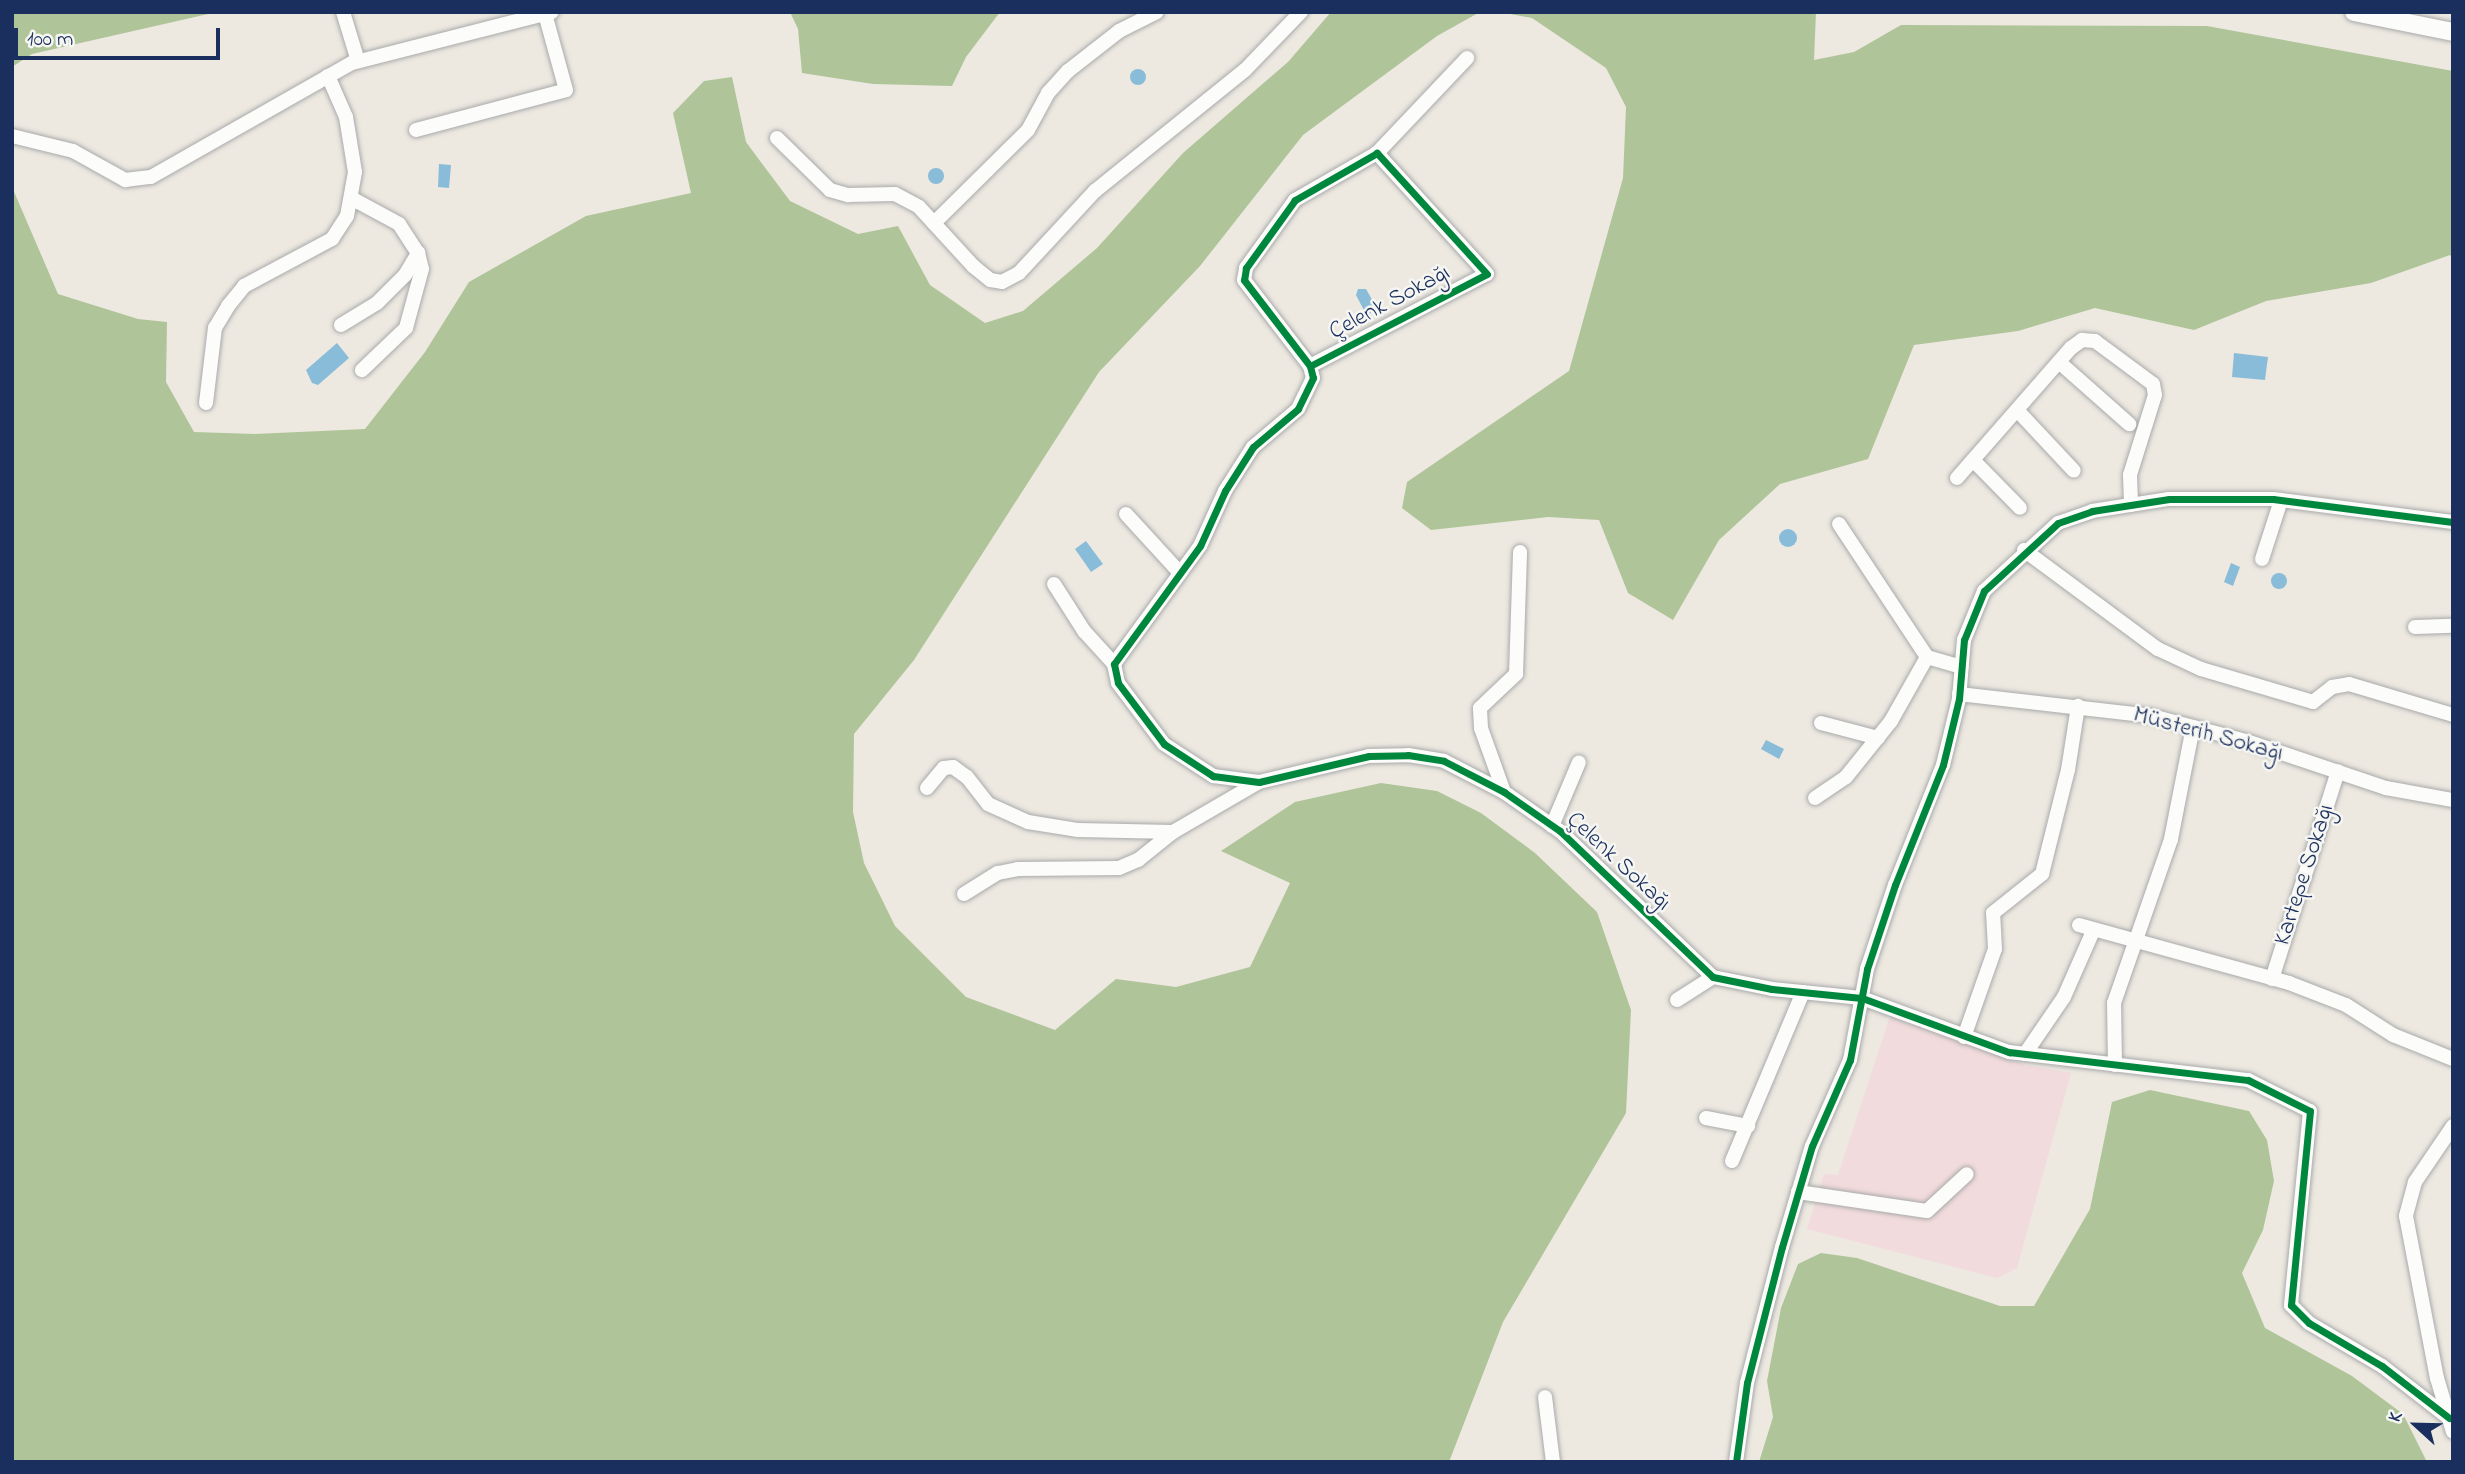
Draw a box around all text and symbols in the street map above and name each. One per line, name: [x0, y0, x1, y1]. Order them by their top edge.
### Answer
scale bar: [18, 14, 224, 58]
text: 100 m: [27, 25, 73, 55]
street label: Çelenk Sokağı: [1325, 259, 1455, 347]
street label: Müsterih Sokağı: [2130, 701, 2286, 769]
street label: Kartepe Sokağı: [2269, 801, 2341, 949]
street label: Çelenk Sokağı: [1560, 806, 1676, 918]
north arrow: [2381, 1390, 2451, 1460]
text: K: [2382, 1408, 2410, 1426]

